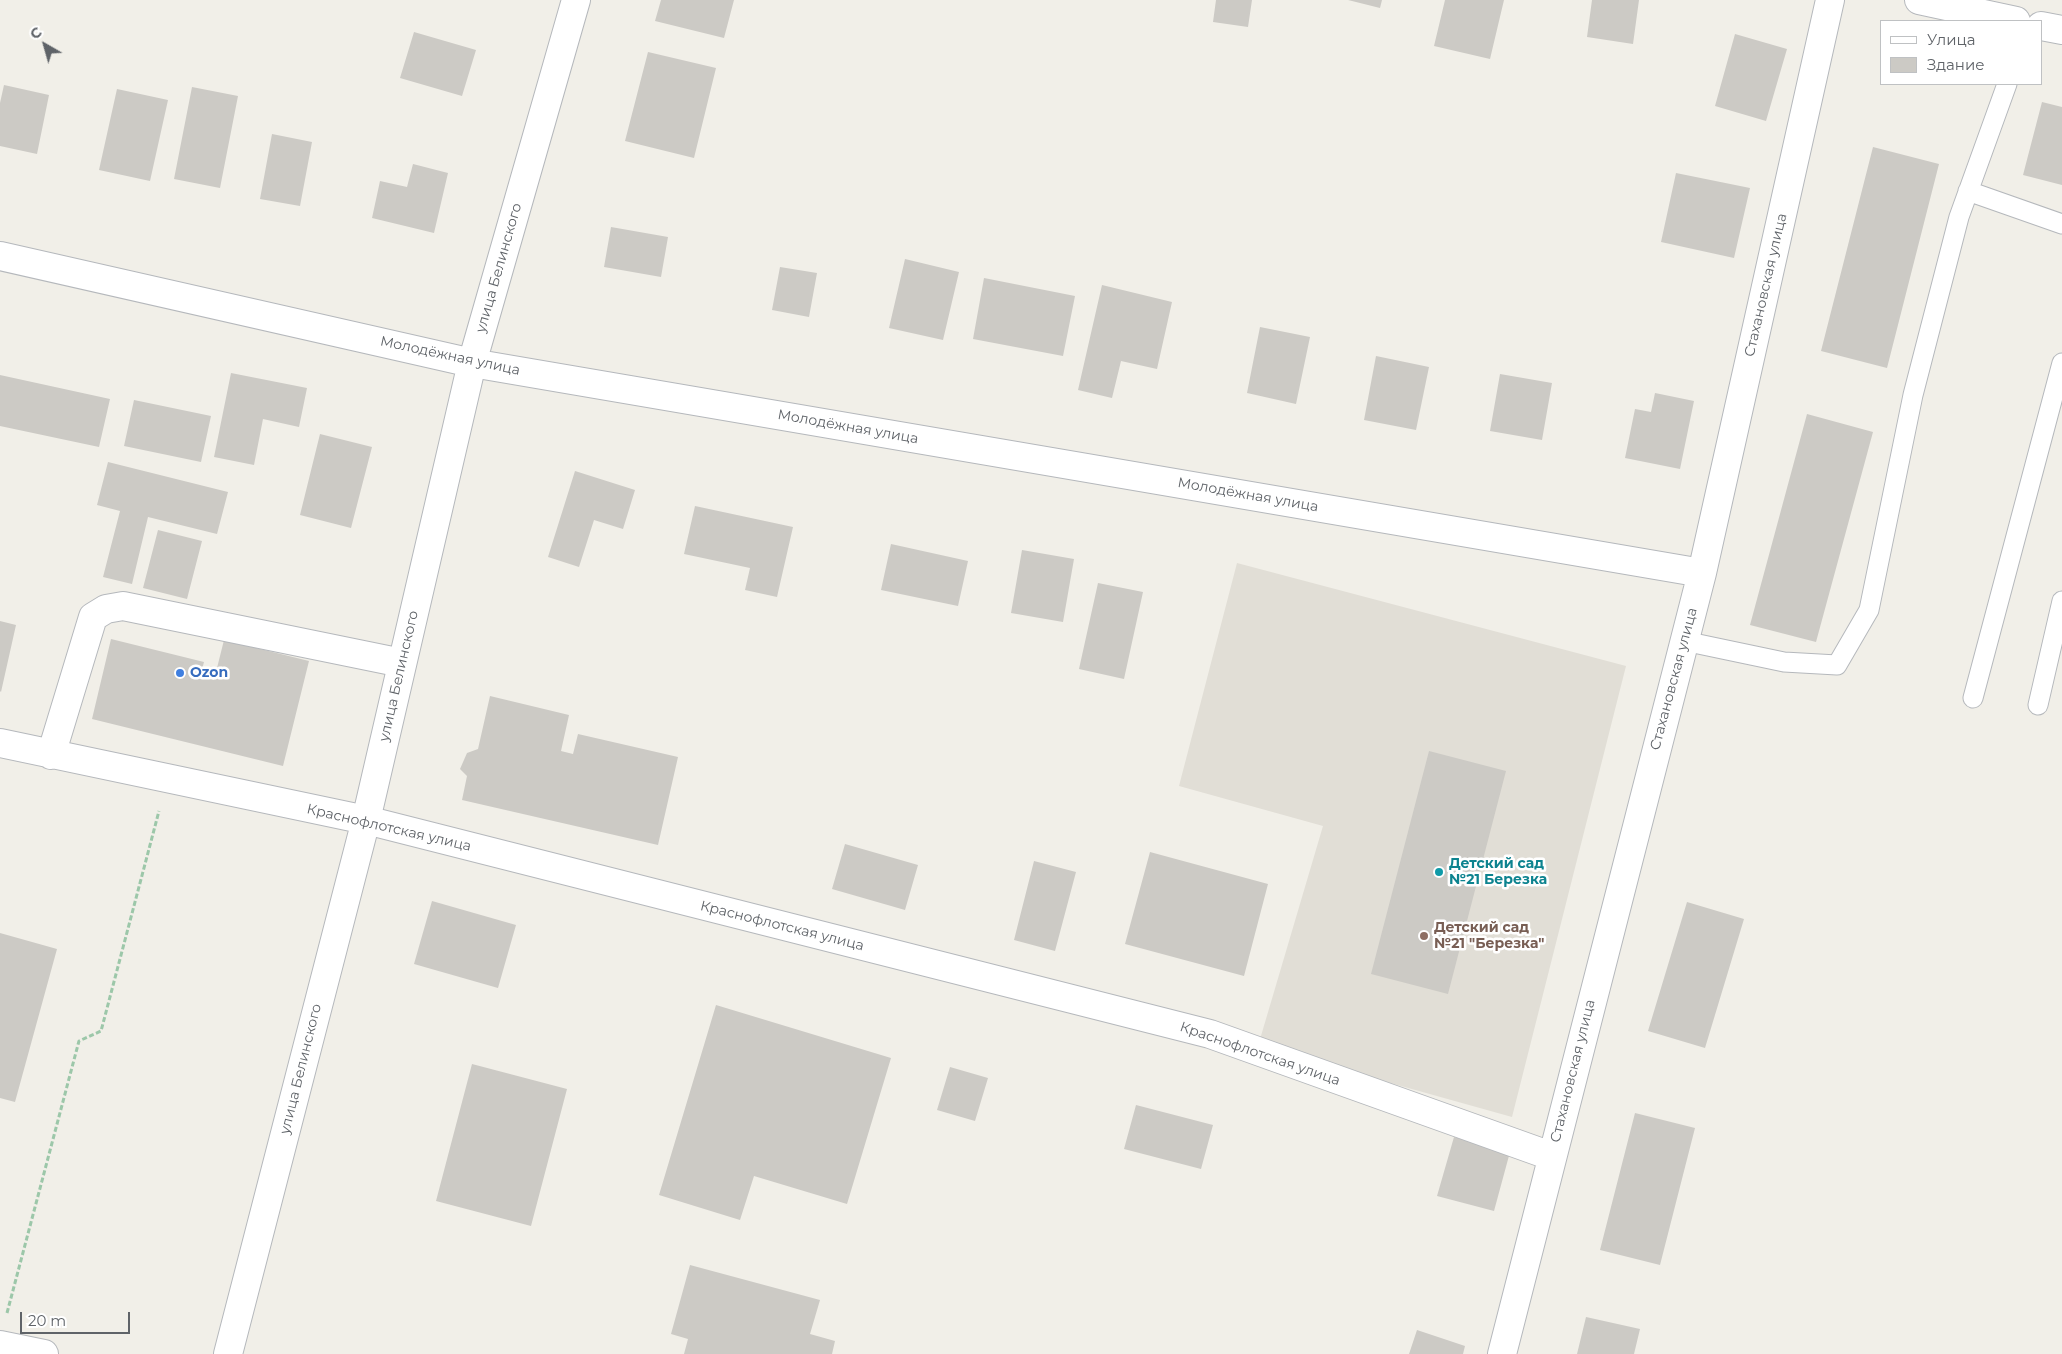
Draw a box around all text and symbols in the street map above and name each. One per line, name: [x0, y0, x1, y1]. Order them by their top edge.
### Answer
north arrow: [20, 20, 70, 70]
legend: [1880, 20, 2042, 85]
text: С: [26, 23, 45, 43]
text: Улица: [1927, 30, 1975, 49]
text: Здание: [1927, 55, 1985, 74]
street label: улица Белинского: [472, 201, 526, 335]
street label: Стахановская улица: [1741, 212, 1791, 358]
street label: Молодёжная улица: [378, 333, 522, 379]
street label: Молодёжная улица: [776, 406, 920, 448]
street label: Молодёжная улица: [1176, 474, 1320, 516]
street label: Стахановская улица: [1647, 606, 1701, 752]
street label: улица Белинского: [376, 609, 422, 743]
place label: Ozon: [190, 665, 228, 681]
marker: Ozon: [174, 667, 186, 679]
street label: Краснофлотская улица: [305, 801, 473, 855]
place label: Детский сад №21 Березка: [1449, 856, 1547, 889]
marker: Детский сад №21 Березка: [1433, 866, 1445, 878]
street label: Краснофлотская улица: [698, 897, 866, 955]
place label: Детский сад №21 "Березка": [1434, 920, 1544, 952]
marker: Детский сад №21 "Березка": [1418, 930, 1430, 942]
street label: Стахановская улица: [1547, 998, 1599, 1144]
street label: улица Белинского: [277, 1002, 325, 1136]
street label: Краснофлотская улица: [1178, 1019, 1342, 1089]
scale bar: [22, 1302, 132, 1334]
text: 20 m: [28, 1311, 66, 1330]

